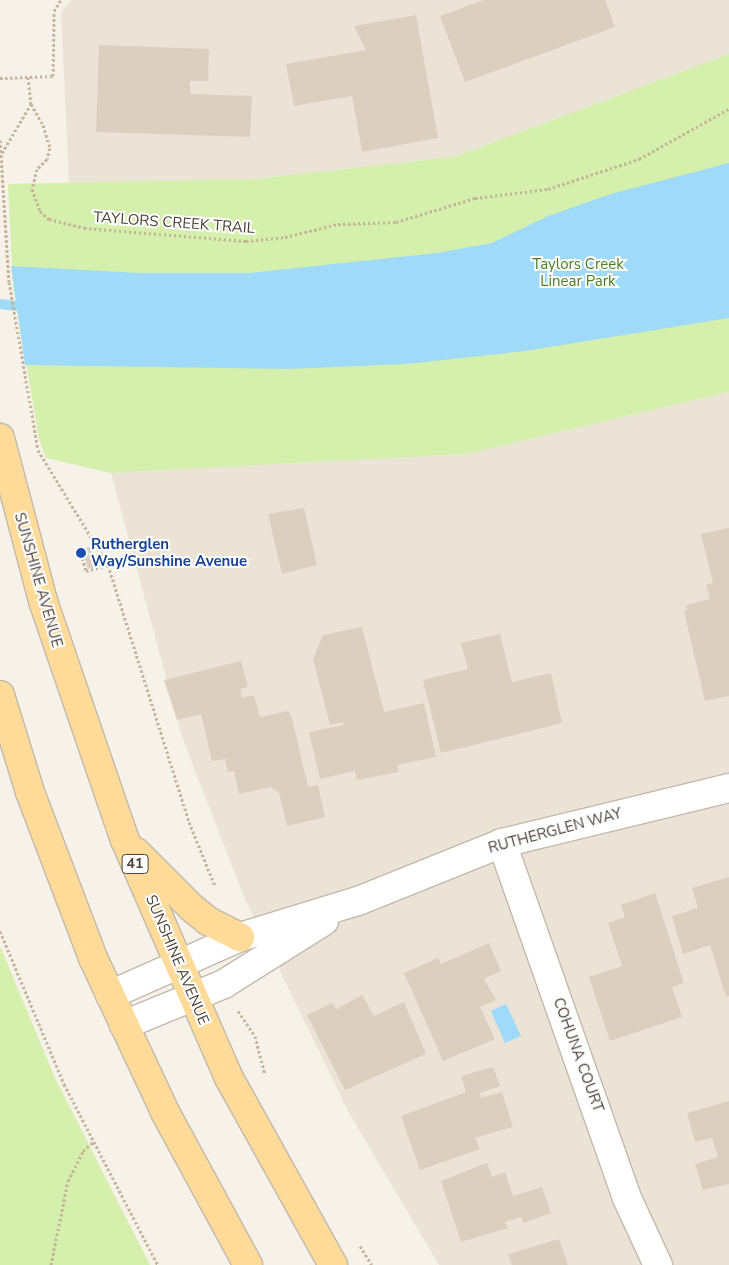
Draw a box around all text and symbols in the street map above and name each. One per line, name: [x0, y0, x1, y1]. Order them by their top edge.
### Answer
street label: TAYLORS CREEK TRAIL: [93, 208, 255, 238]
park label: Taylors Creek Linear Park: [532, 255, 624, 290]
street label: SUNSHINE AVENUE: [10, 511, 66, 649]
place label: Rutherglen Way/Sunshine Avenue: [91, 535, 247, 570]
marker: Rutherglen Way/Sunshine Avenue: [75, 547, 87, 559]
street label: RUTHERGLEN WAY: [486, 805, 624, 857]
road number: 41: [121, 852, 149, 876]
street label: SUNSHINE AVENUE: [141, 892, 213, 1028]
street label: COHUNA COURT: [549, 995, 607, 1115]

